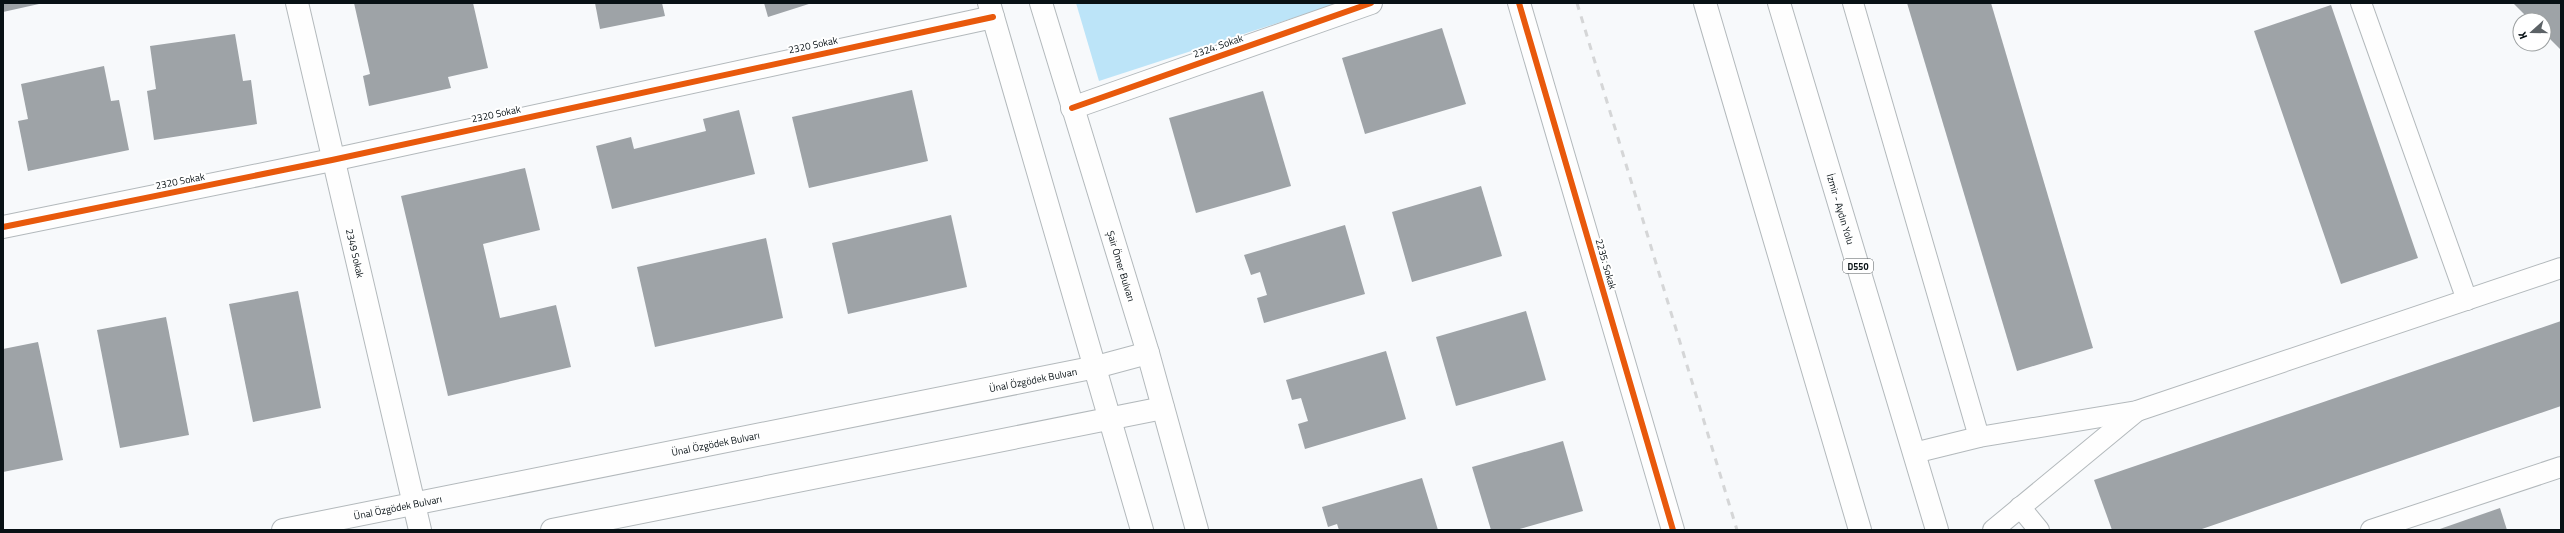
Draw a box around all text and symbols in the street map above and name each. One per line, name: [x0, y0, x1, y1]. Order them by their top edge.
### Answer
north arrow: [2512, 12, 2552, 52]
text: K: [2514, 29, 2531, 41]
street label: 2324. Sokak: [1191, 30, 1245, 62]
street label: 2320 Sokak: [787, 32, 839, 58]
street label: 2320 Sokak: [470, 101, 522, 127]
street label: 2320 Sokak: [154, 169, 206, 193]
street label: İzmir - Aydın Yolu: [1823, 172, 1858, 246]
street label: 2349 Sokak: [342, 227, 368, 279]
street label: Şair Ömer Bulvarı: [1104, 229, 1139, 303]
street label: 2235. Sokak: [1592, 237, 1620, 291]
road number: D550: [1843, 259, 1873, 273]
street label: Ünal Özgödek Bulvarı: [988, 363, 1078, 396]
street label: Ünal Özgödek Bulvarı: [670, 427, 761, 459]
street label: Ünal Özgödek Bulvarı: [352, 491, 443, 523]

